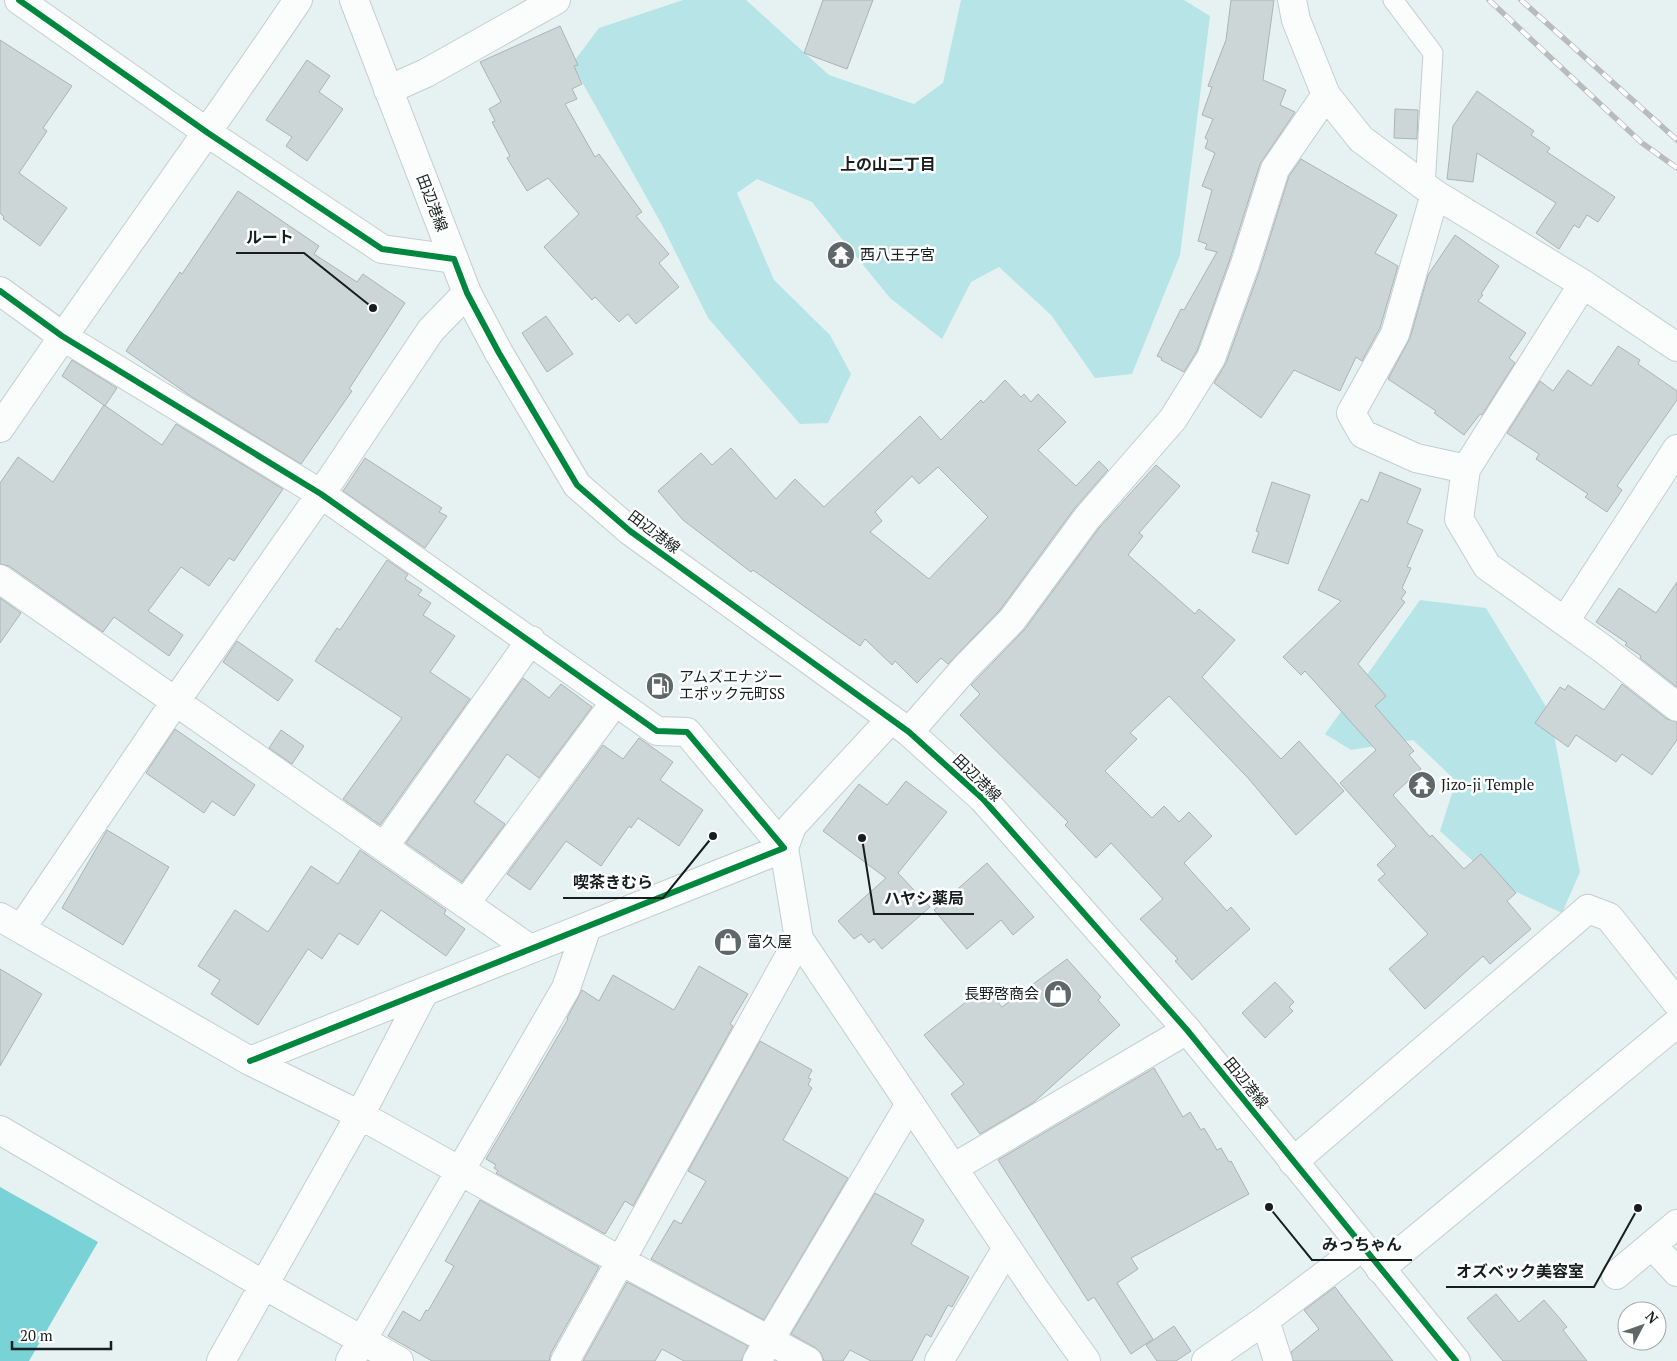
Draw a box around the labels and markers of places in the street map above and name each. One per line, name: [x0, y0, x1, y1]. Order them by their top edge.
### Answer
callout: ルート: [236, 222, 304, 253]
temple icon: 西八王子宮: [826, 240, 856, 270]
place label: 西八王子宮: [860, 244, 935, 264]
place label: アムズエナジー エポック元町SS: [679, 666, 785, 703]
fuel station icon: アムズエナジー エポック元町SS: [645, 671, 675, 701]
temple icon: Jizo-ji Temple: [1407, 770, 1437, 800]
place label: Jizo-ji Temple: [1441, 774, 1534, 794]
callout: 喫茶きむら: [563, 867, 663, 898]
callout: ハヤシ薬局: [874, 883, 974, 914]
shop icon: 富久屋: [713, 927, 743, 957]
place label: 富久屋: [747, 931, 792, 951]
shop icon: 長野啓商会: [1043, 979, 1073, 1009]
place label: 長野啓商会: [964, 983, 1039, 1003]
callout: みっちゃん: [1312, 1229, 1412, 1260]
callout: オズベック美容室: [1446, 1256, 1594, 1287]

